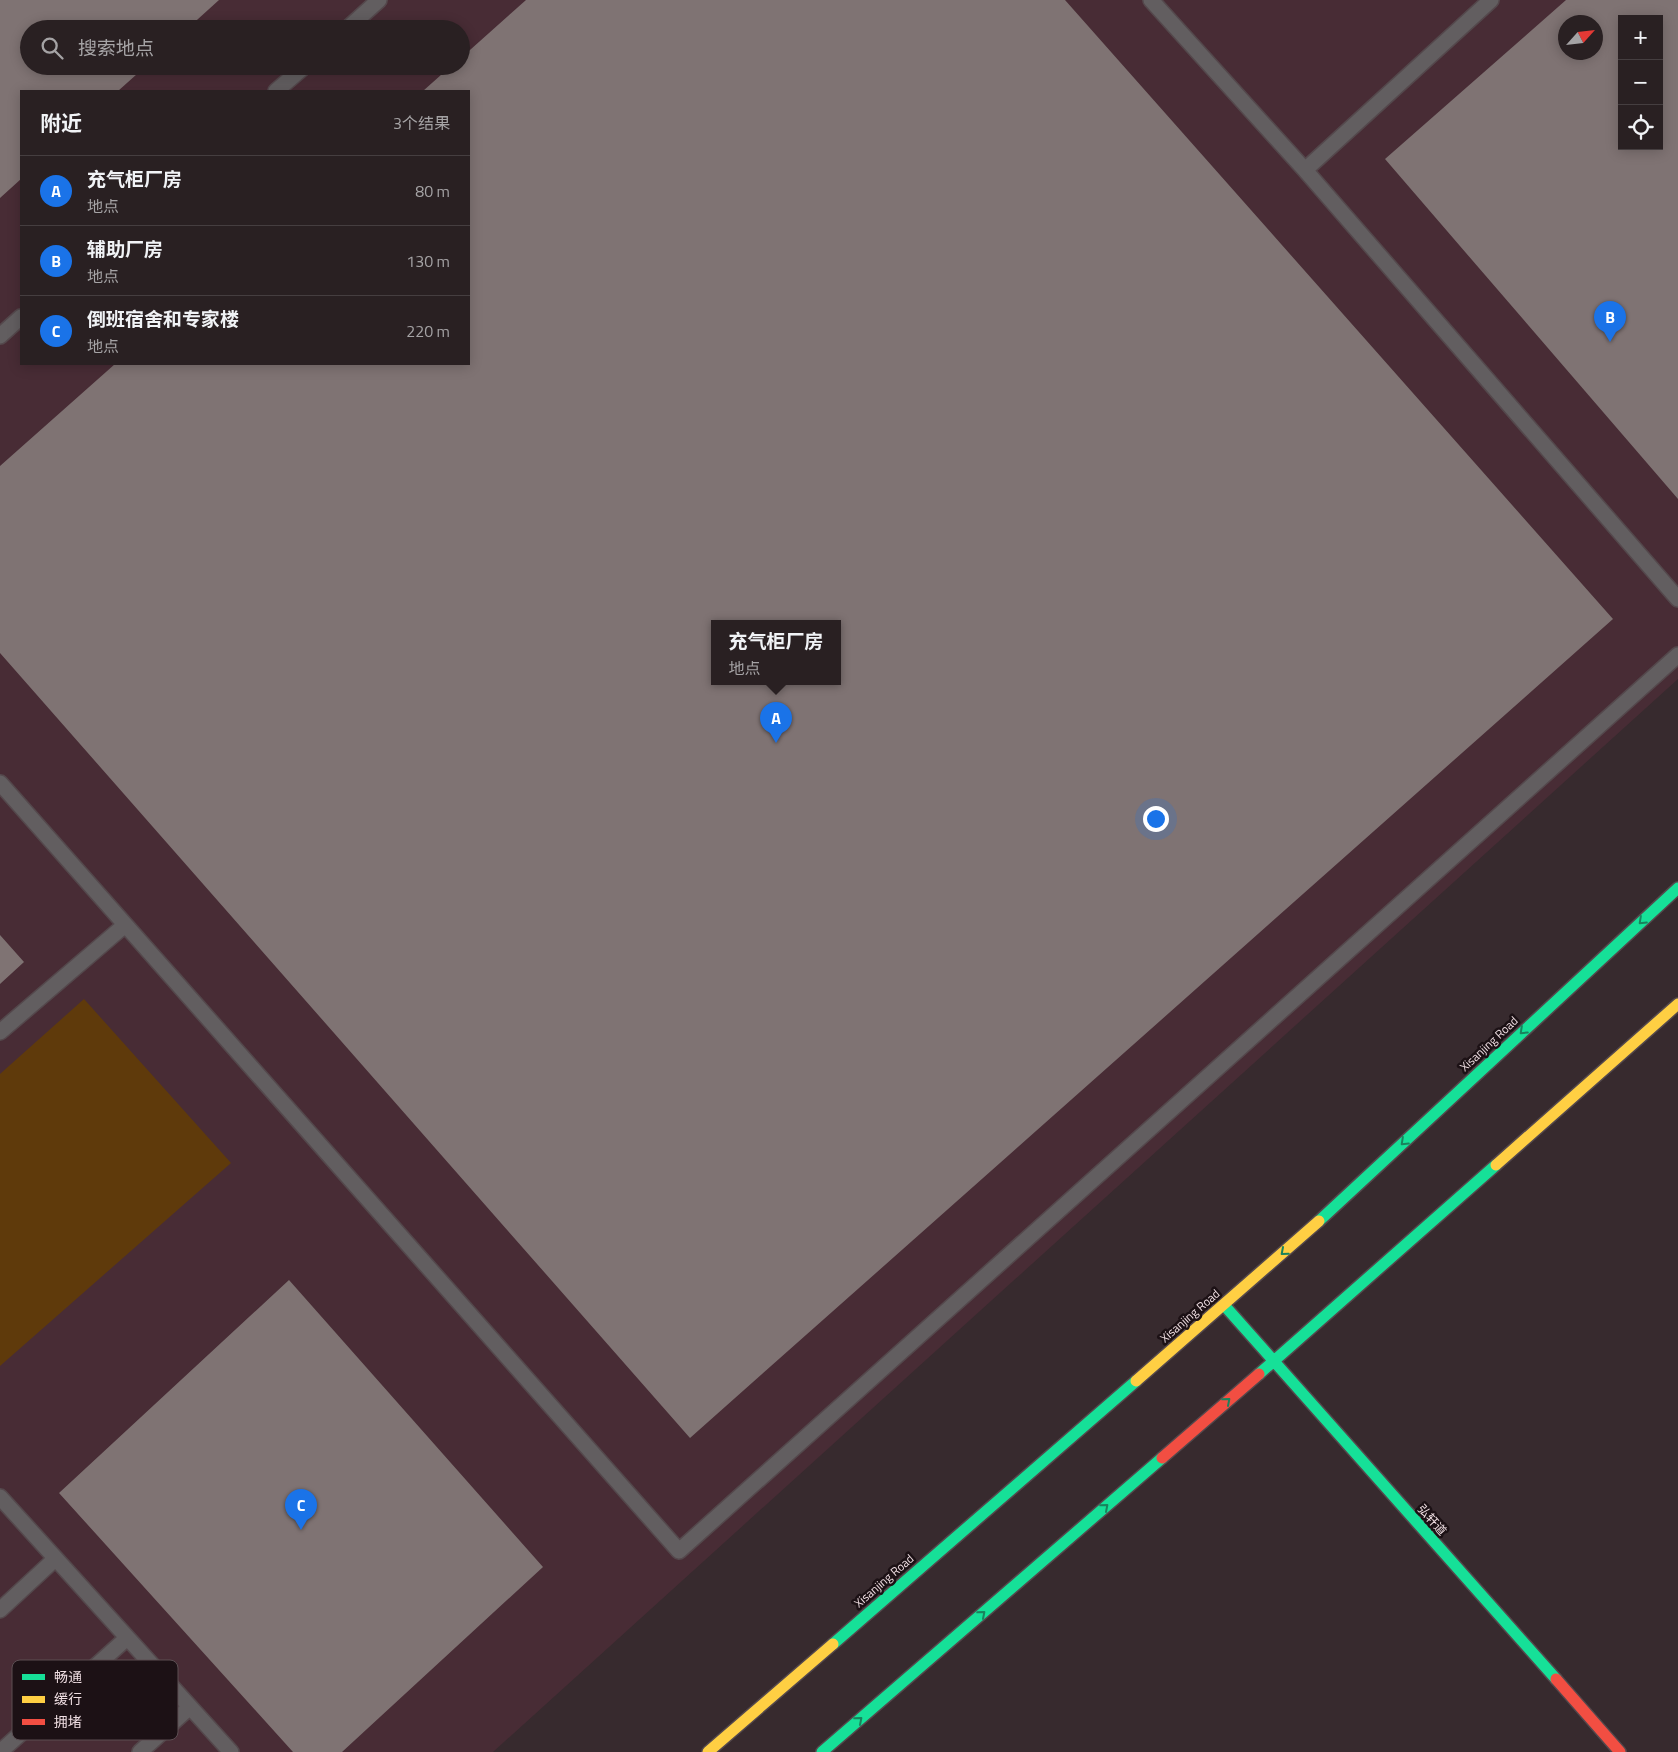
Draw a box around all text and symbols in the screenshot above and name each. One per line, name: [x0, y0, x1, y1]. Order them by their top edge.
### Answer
north arrow: [1558, 15, 1603, 60]
map controls: [1618, 15, 1663, 150]
button: +: [1618, 15, 1663, 60]
search box: [20, 20, 470, 75]
text: 搜索地点: [78, 33, 154, 62]
icon: search: [38, 34, 66, 62]
button: −: [1618, 60, 1663, 105]
button: locate: [1618, 105, 1663, 150]
text: 附近: [40, 107, 82, 139]
text: 3个结果: [393, 111, 450, 135]
text: 充气柜厂房: [87, 164, 182, 193]
text: A: [51, 179, 61, 203]
text: 80 m: [415, 179, 450, 203]
text: 地点: [87, 194, 119, 218]
text: 辅助厂房: [87, 234, 163, 263]
text: B: [51, 249, 61, 273]
text: 130 m: [406, 249, 450, 273]
text: 地点: [87, 264, 119, 288]
pin: B: [1594, 301, 1626, 342]
text: 倒班宿舍和专家楼: [87, 304, 239, 333]
text: C: [52, 319, 60, 343]
text: 220 m: [406, 319, 450, 343]
text: 地点: [87, 334, 119, 358]
popup: [711, 620, 841, 685]
text: 充气柜厂房: [728, 626, 824, 655]
text: 地点: [728, 656, 761, 680]
pin: A: [760, 702, 792, 743]
your location: [1143, 806, 1169, 832]
one-way arrow: [1639, 915, 1648, 924]
street label: Xisanjing Road: [1455, 1012, 1522, 1076]
one-way arrow: [1520, 1026, 1529, 1035]
one-way arrow: [1400, 1136, 1409, 1145]
one-way arrow: [1281, 1246, 1290, 1255]
street label: Xisanjing Road: [1156, 1284, 1224, 1347]
one-way arrow: [1222, 1398, 1231, 1407]
pin: C: [285, 1489, 317, 1530]
street label: 弘轩道: [1413, 1500, 1451, 1539]
one-way arrow: [1099, 1504, 1108, 1513]
street label: Xisanjing Road: [850, 1549, 918, 1612]
one-way arrow: [976, 1610, 985, 1619]
legend: [12, 1660, 178, 1740]
text: 畅通: [54, 1666, 82, 1687]
text: 缓行: [54, 1688, 82, 1709]
text: 拥堵: [54, 1711, 82, 1732]
one-way arrow: [853, 1717, 862, 1726]

